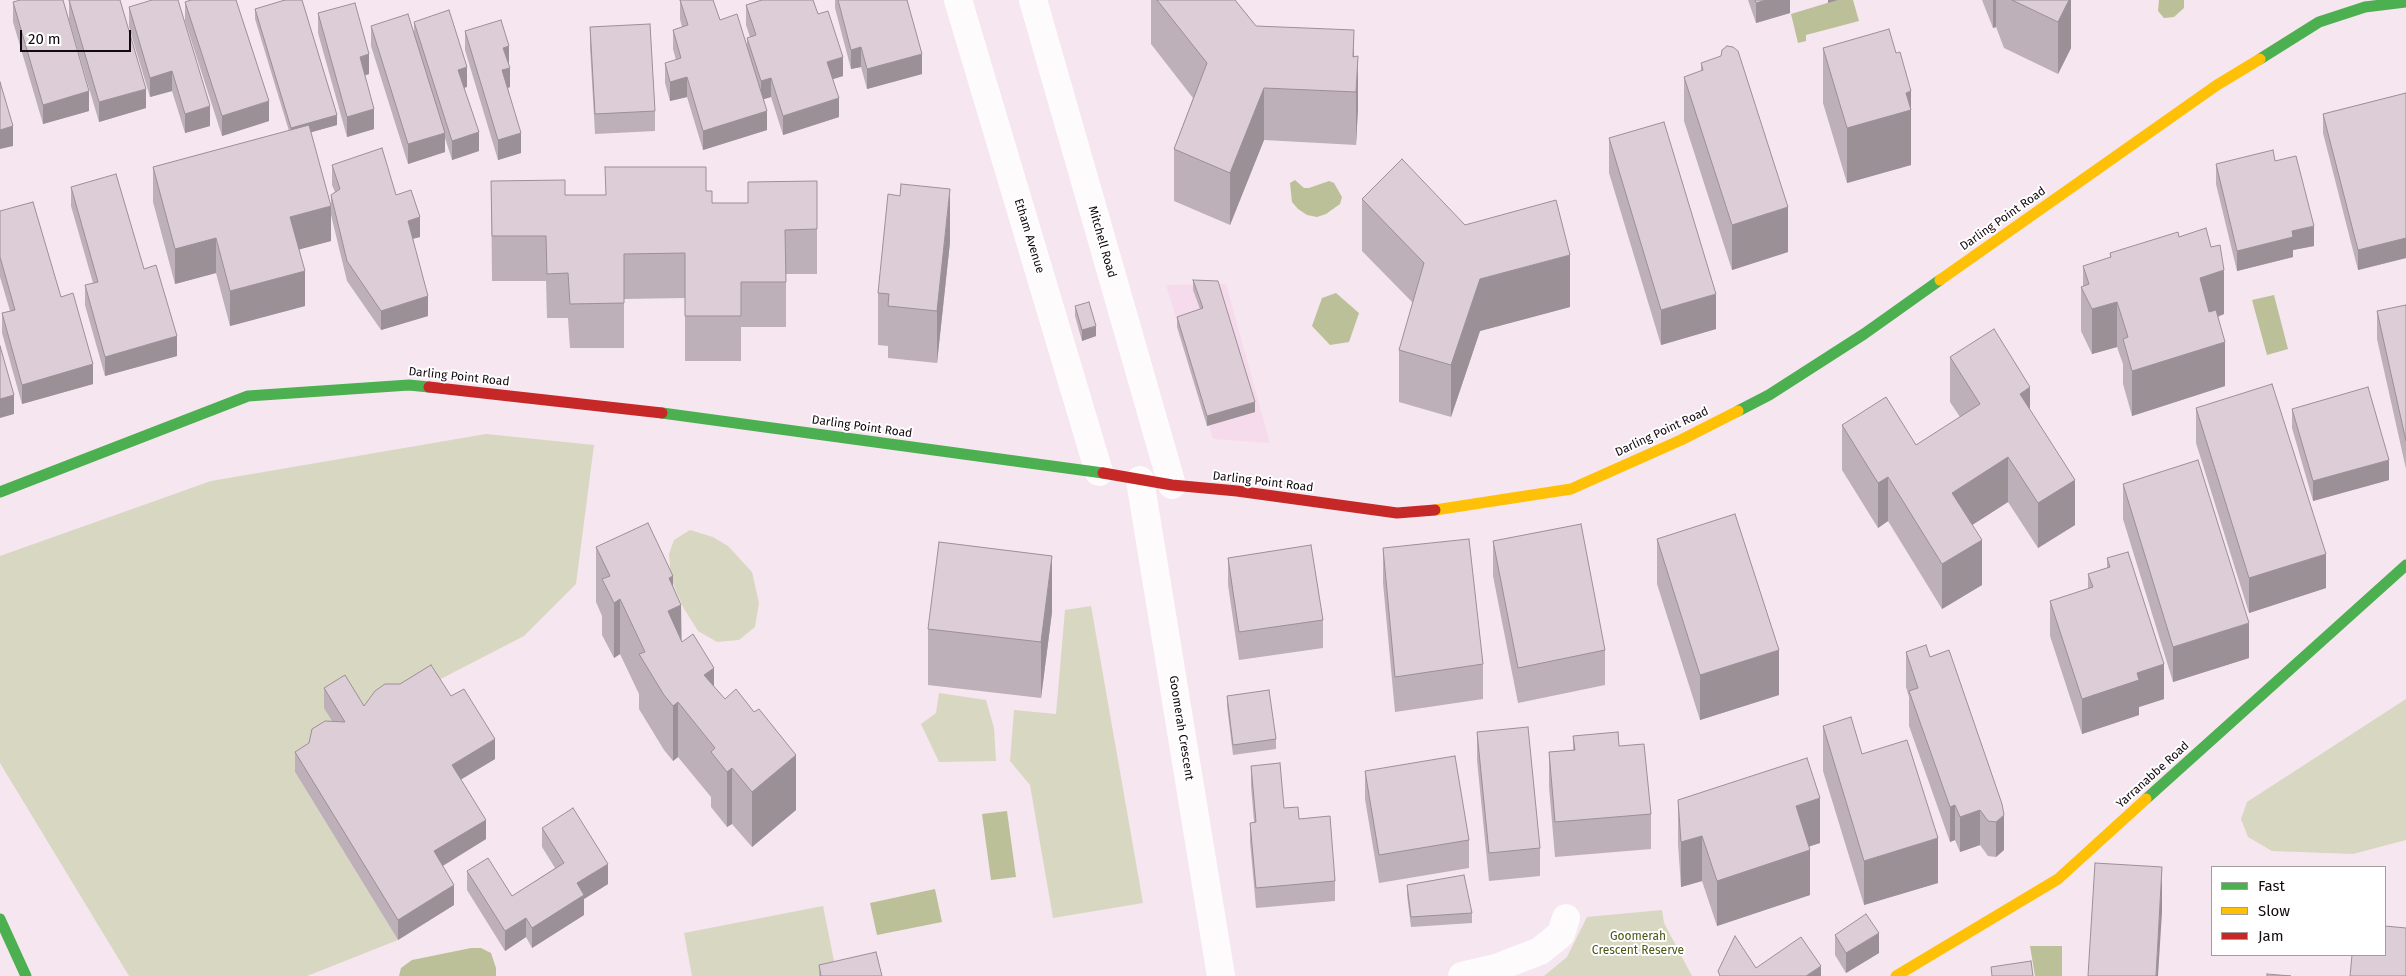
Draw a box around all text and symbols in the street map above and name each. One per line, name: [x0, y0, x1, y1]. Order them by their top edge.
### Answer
scale bar: [22, 20, 134, 52]
text: 20 m: [28, 30, 61, 48]
street label: Darling Point Road: [1957, 184, 2049, 254]
street label: Etham Avenue: [1011, 197, 1047, 275]
street label: Mitchell Road: [1085, 204, 1119, 280]
street label: Darling Point Road: [408, 365, 510, 389]
street label: Darling Point Road: [1613, 404, 1711, 460]
street label: Darling Point Road: [811, 413, 913, 441]
street label: Darling Point Road: [1212, 469, 1314, 495]
street label: Goomerah Crescent: [1166, 675, 1196, 781]
street label: Yarranabbe Road: [2114, 739, 2192, 811]
legend: [2211, 866, 2386, 956]
text: Fast: [2258, 877, 2285, 895]
text: Slow: [2258, 902, 2290, 920]
text: Jam: [2258, 927, 2284, 945]
park label: Goomerah Crescent Reserve: [1592, 930, 1684, 958]

